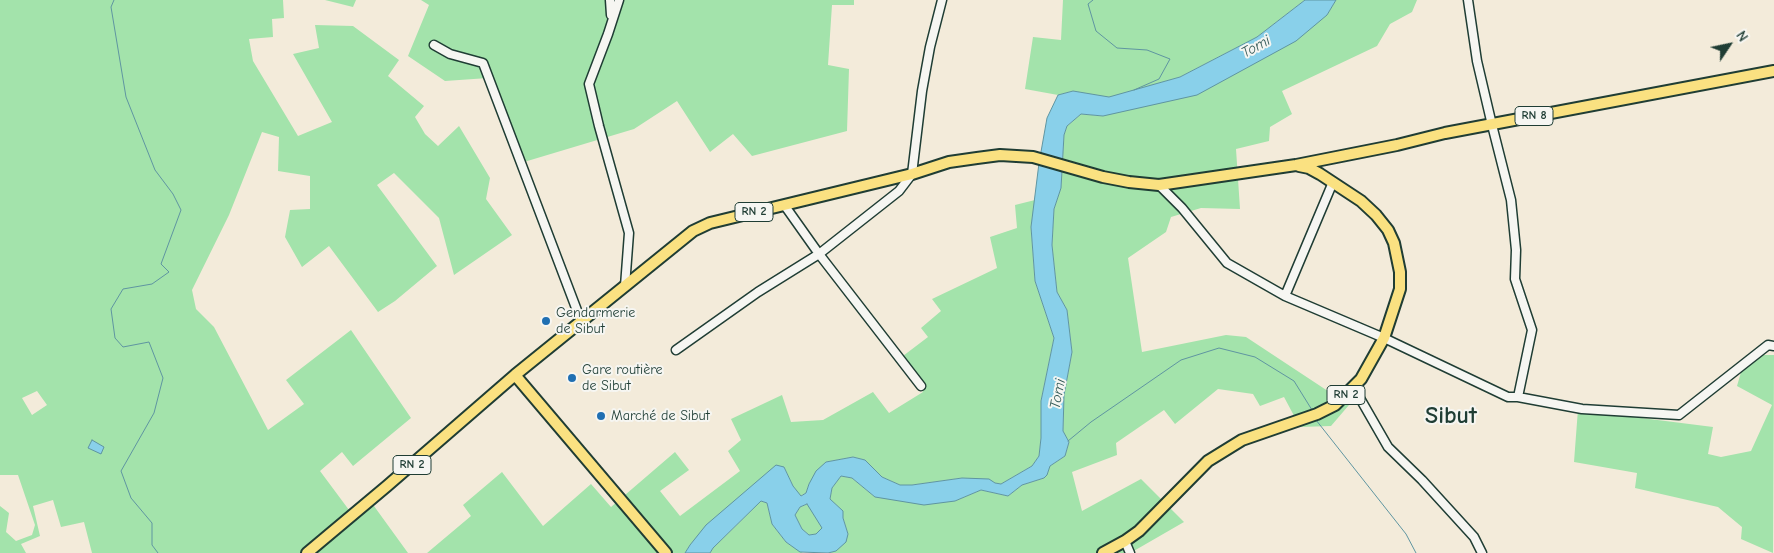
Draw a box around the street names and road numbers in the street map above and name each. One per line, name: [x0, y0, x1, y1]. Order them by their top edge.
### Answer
road number: RN 8: [1515, 106, 1553, 125]
road number: RN 2: [735, 202, 773, 222]
road number: RN 2: [1327, 386, 1365, 404]
road number: RN 2: [393, 456, 431, 474]

